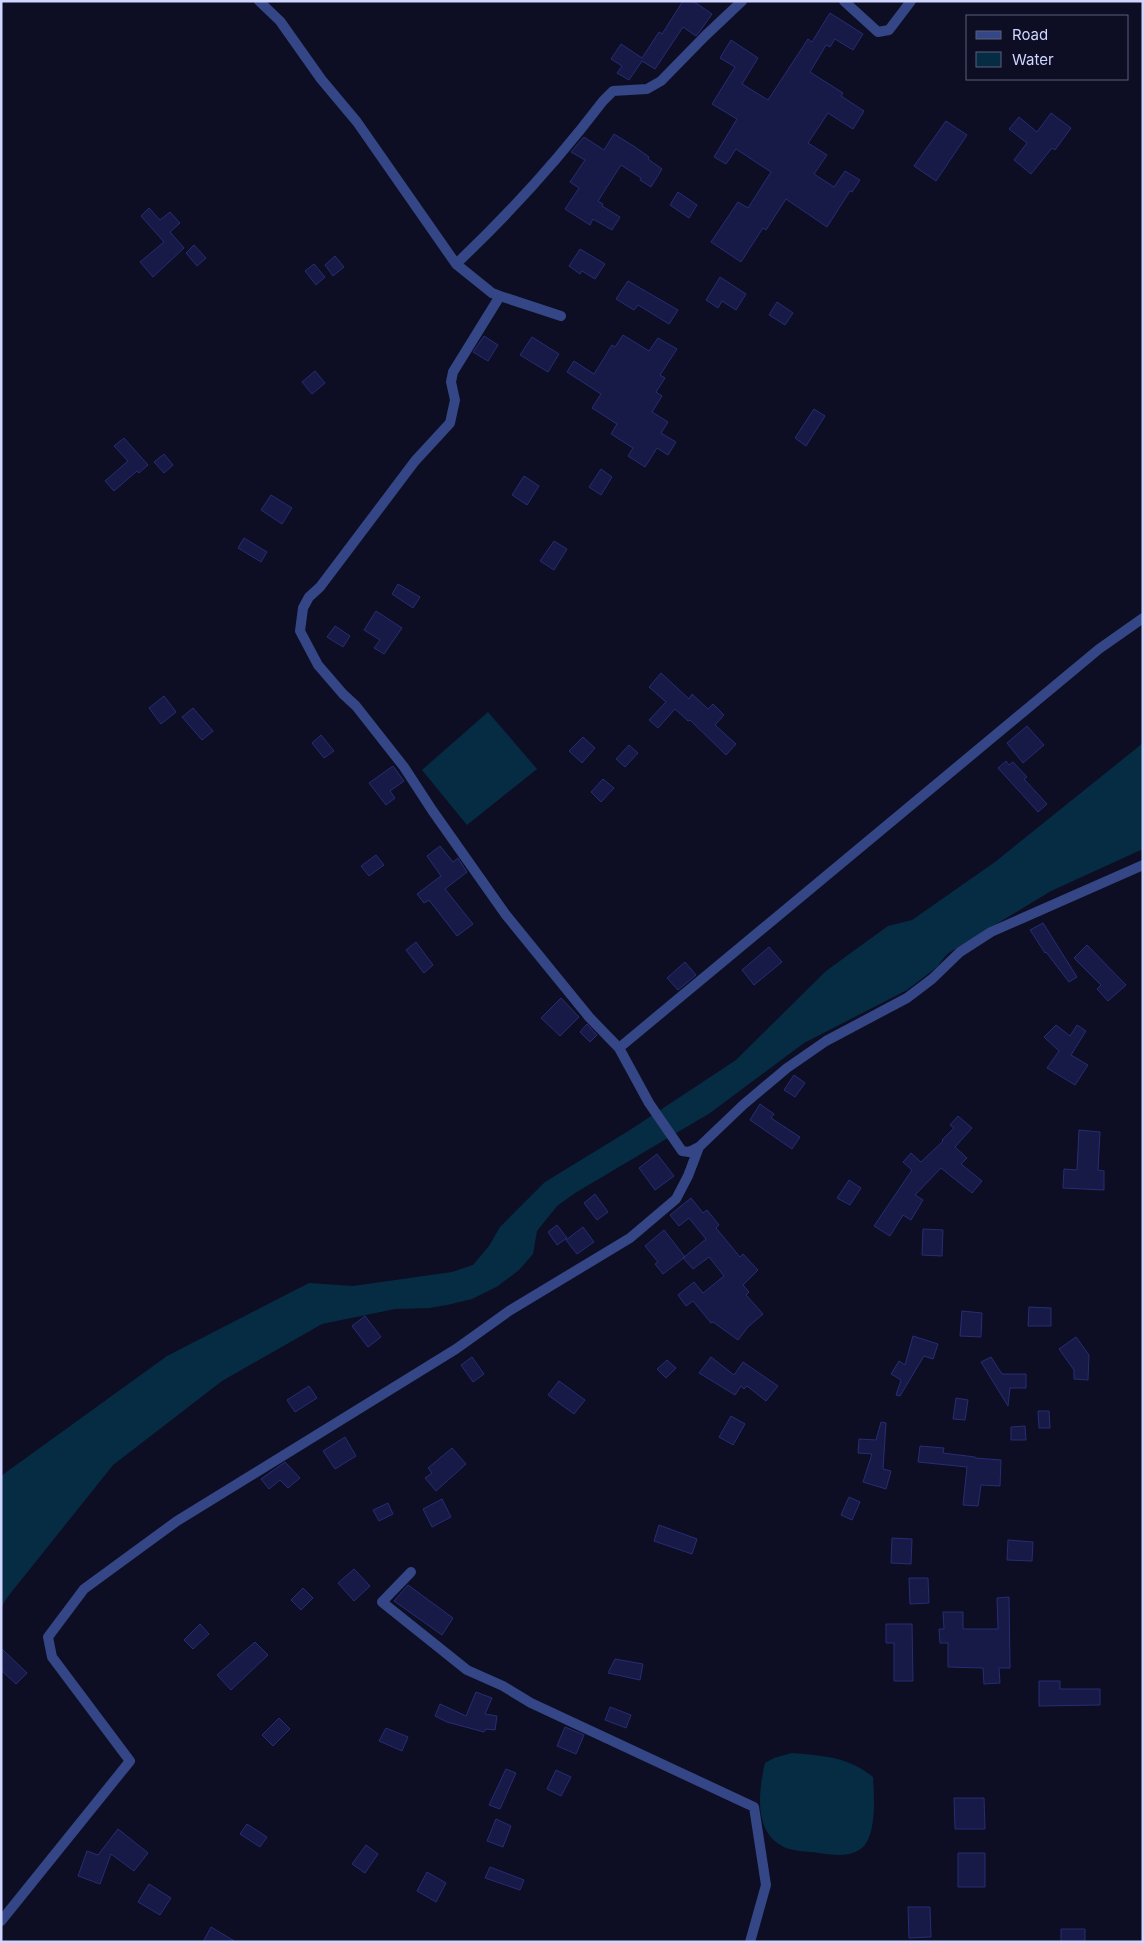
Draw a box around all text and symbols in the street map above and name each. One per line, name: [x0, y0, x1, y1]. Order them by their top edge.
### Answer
legend: [966, 15, 1129, 80]
text: Road: [1012, 25, 1048, 44]
text: Water: [1012, 50, 1054, 69]

